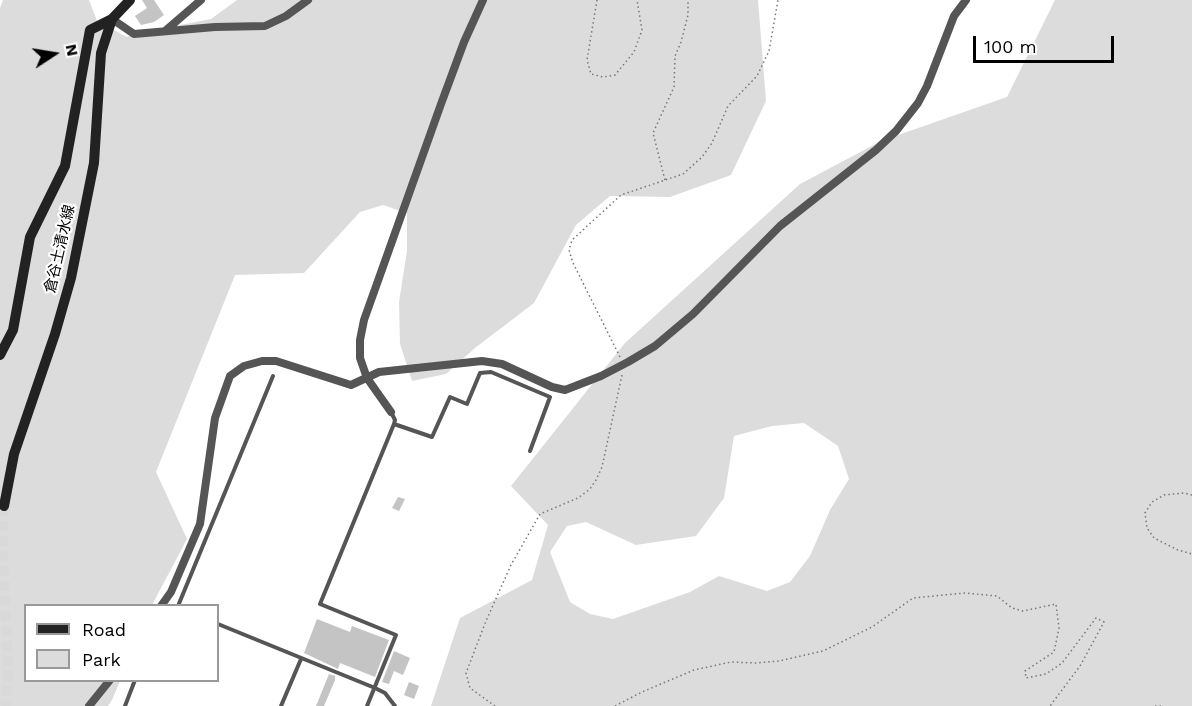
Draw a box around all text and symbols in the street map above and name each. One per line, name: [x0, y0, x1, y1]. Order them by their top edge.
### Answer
north arrow: [24, 24, 84, 84]
scale bar: [976, 24, 1117, 62]
text: 100 m: [984, 36, 1037, 57]
text: N: [62, 42, 83, 58]
street label: 倉谷土清水線: [41, 203, 79, 295]
legend: [24, 604, 219, 682]
text: Road: [82, 619, 126, 640]
text: Park: [82, 649, 121, 670]

